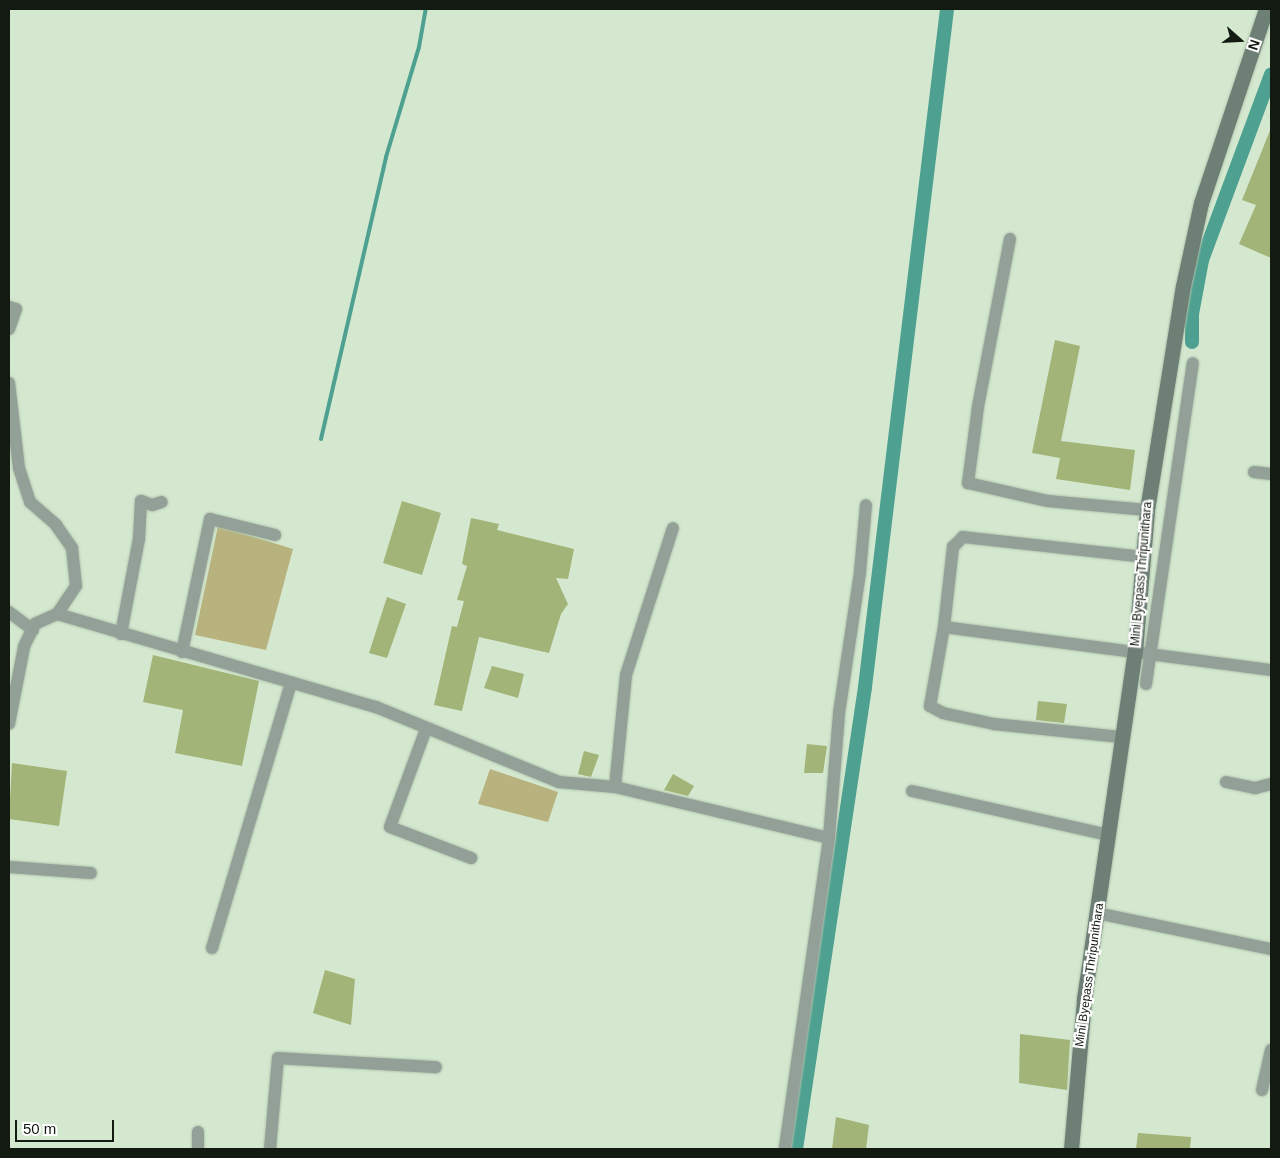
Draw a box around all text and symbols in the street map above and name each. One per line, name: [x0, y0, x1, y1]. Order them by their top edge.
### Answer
north arrow: [1215, 15, 1265, 65]
text: N: [1245, 37, 1263, 52]
street label: Mini Byepass Thripunithara: [1128, 501, 1156, 647]
street label: Mini Byepass Thripunithara: [1073, 902, 1107, 1048]
scale bar: [18, 1110, 116, 1142]
text: 50 m: [23, 1120, 56, 1137]

